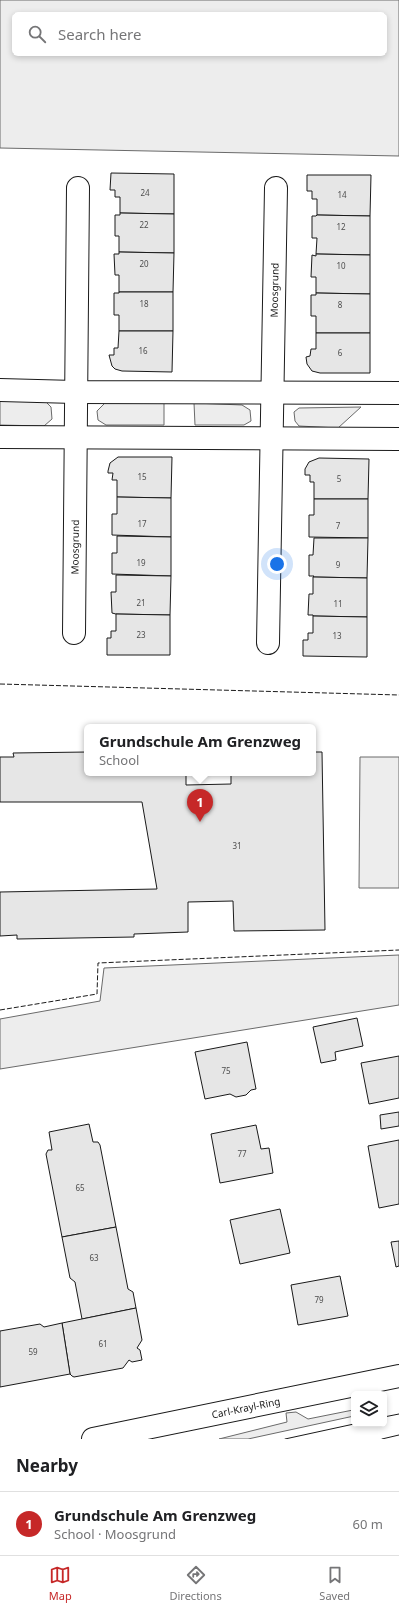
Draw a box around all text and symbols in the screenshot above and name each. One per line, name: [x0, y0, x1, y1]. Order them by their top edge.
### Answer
search box: [12, 12, 387, 56]
icon: search: [26, 23, 48, 45]
text: Search here: [58, 24, 141, 44]
house number: 24: [140, 187, 150, 198]
house number: 14: [337, 189, 347, 200]
house number: 22: [139, 219, 149, 230]
house number: 12: [336, 221, 346, 232]
house number: 20: [139, 258, 149, 269]
house number: 10: [336, 260, 346, 271]
street label: Moosgrund: [267, 263, 282, 318]
house number: 18: [139, 298, 149, 309]
house number: 8: [338, 299, 343, 310]
house number: 16: [138, 345, 148, 356]
house number: 6: [338, 347, 343, 358]
house number: 15: [137, 471, 147, 482]
house number: 5: [337, 473, 342, 484]
house number: 17: [137, 518, 147, 529]
street label: Moosgrund: [68, 520, 82, 574]
house number: 7: [336, 520, 341, 531]
your location: [267, 554, 287, 574]
house number: 19: [136, 557, 146, 568]
house number: 9: [336, 559, 341, 570]
house number: 21: [136, 597, 146, 608]
house number: 11: [333, 598, 343, 609]
house number: 23: [136, 629, 146, 640]
house number: 13: [332, 630, 342, 641]
popup: [84, 724, 316, 776]
text: Grundschule Am Grenzweg: [99, 731, 301, 751]
text: School: [99, 751, 139, 769]
pin: 1: [187, 789, 213, 822]
house number: 31: [232, 840, 242, 851]
house number: 75: [221, 1065, 231, 1076]
house number: 77: [237, 1148, 247, 1159]
house number: 65: [75, 1182, 85, 1193]
house number: 63: [89, 1252, 99, 1263]
house number: 79: [314, 1294, 324, 1305]
house number: 61: [98, 1338, 108, 1349]
house number: 59: [28, 1346, 38, 1357]
map controls: [351, 1391, 387, 1427]
button: layers: [351, 1391, 387, 1427]
street label: Carl-Krayl-Ring: [210, 1394, 281, 1421]
text: Nearby: [16, 1454, 78, 1477]
text: Grundschule Am Grenzweg: [54, 1505, 256, 1525]
text: 1: [25, 1515, 33, 1533]
text: 60 m: [353, 1515, 383, 1533]
text: School · Moosgrund: [54, 1525, 176, 1543]
tab: Map: [49, 1564, 72, 1603]
tab: Directions: [169, 1564, 222, 1603]
tab: Saved: [319, 1564, 350, 1603]

